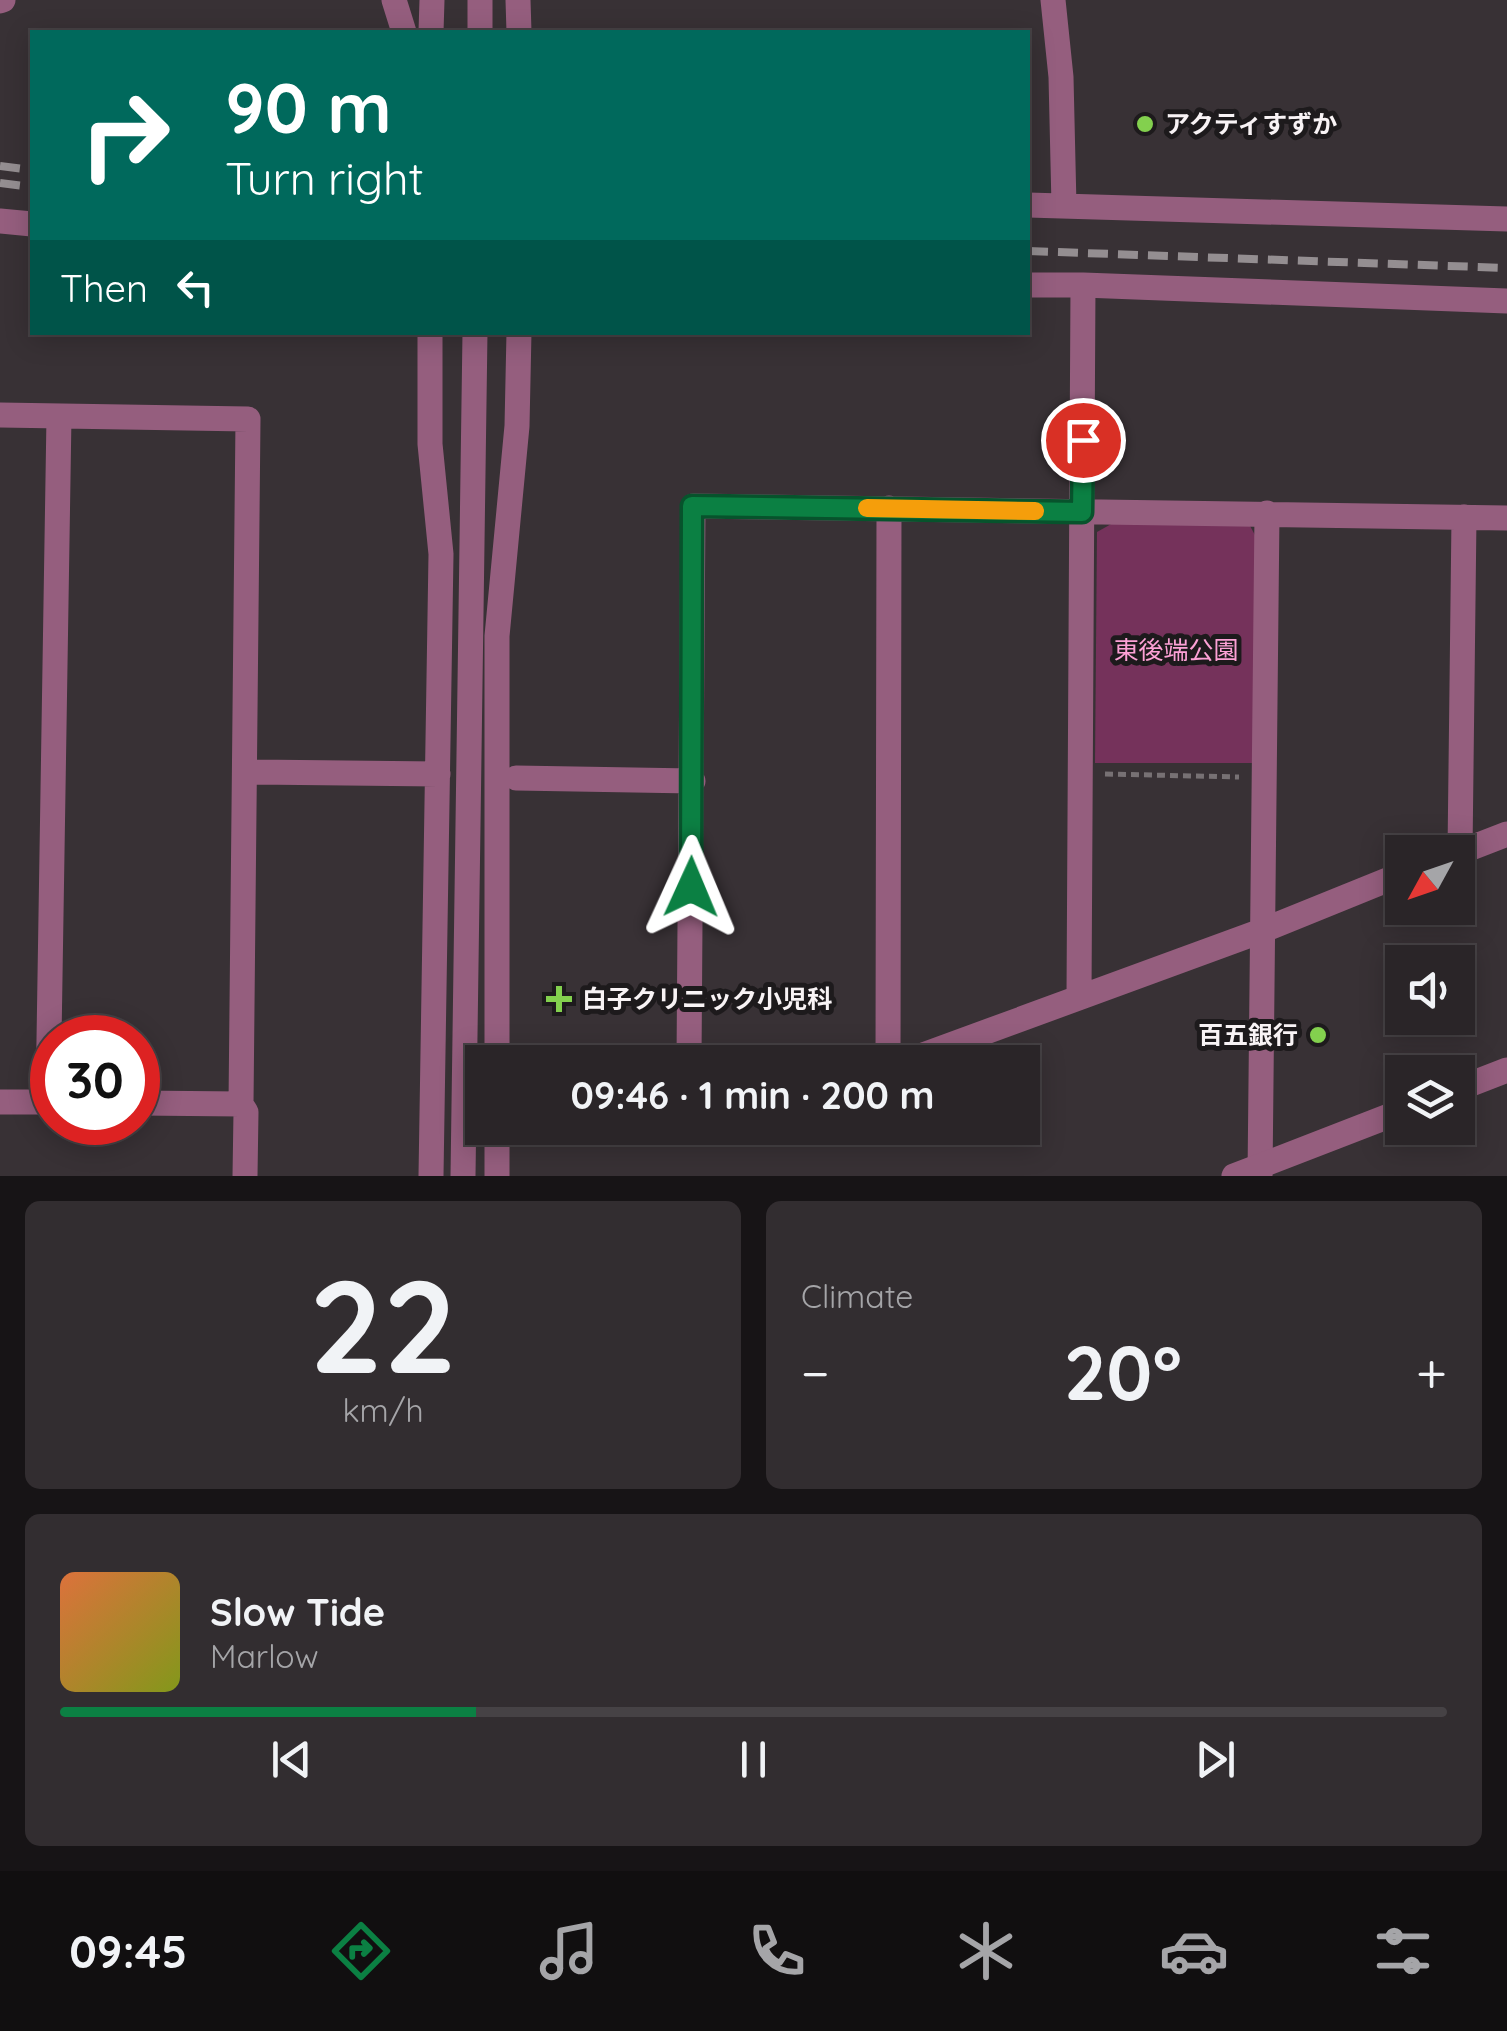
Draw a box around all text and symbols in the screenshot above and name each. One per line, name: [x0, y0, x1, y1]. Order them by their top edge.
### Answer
text: 90 m: [225, 63, 392, 151]
icon: right: [60, 70, 190, 200]
place label: アクティすずか: [1165, 108, 1337, 139]
marker: アクティすずか: [1134, 113, 1156, 135]
text: Turn right: [225, 150, 424, 206]
icon: left: [168, 260, 223, 315]
text: Then: [60, 264, 148, 312]
pin: [1041, 398, 1126, 483]
icon: arrive: [1056, 413, 1111, 468]
park label: 東後端公園: [1113, 634, 1239, 665]
position arrow: [639, 835, 743, 939]
north arrow: [1385, 835, 1475, 925]
map controls: [1385, 835, 1475, 1145]
button: sound: [1385, 945, 1475, 1035]
place label: 白子クリニック小児科: [582, 983, 832, 1014]
marker: 白子クリニック小児科: [546, 986, 572, 1012]
speed limit sign: 30: [30, 1015, 160, 1145]
place label: 百五銀行: [1198, 1019, 1298, 1050]
marker: 百五銀行: [1307, 1024, 1329, 1046]
button: layers: [1385, 1055, 1475, 1145]
text: 09:46 · 1 min · 200 m: [570, 1071, 935, 1119]
text: 22: [309, 1243, 457, 1406]
text: Climate: [801, 1276, 913, 1316]
text: 20°: [1064, 1325, 1182, 1419]
text: −: [801, 1338, 830, 1407]
text: +: [1416, 1338, 1447, 1407]
text: km/h: [342, 1390, 424, 1430]
text: Slow Tide: [210, 1588, 385, 1636]
text: Marlow: [210, 1636, 319, 1676]
icon: previous: [264, 1732, 319, 1787]
icon: pause: [726, 1732, 781, 1787]
icon: next: [1188, 1732, 1243, 1787]
icon: directions: [326, 1916, 396, 1986]
icon: music: [534, 1916, 604, 1986]
icon: phone: [742, 1916, 812, 1986]
icon: climate: [951, 1916, 1021, 1986]
icon: car: [1159, 1916, 1229, 1986]
icon: filters: [1368, 1916, 1438, 1986]
text: 09:45: [69, 1923, 187, 1979]

